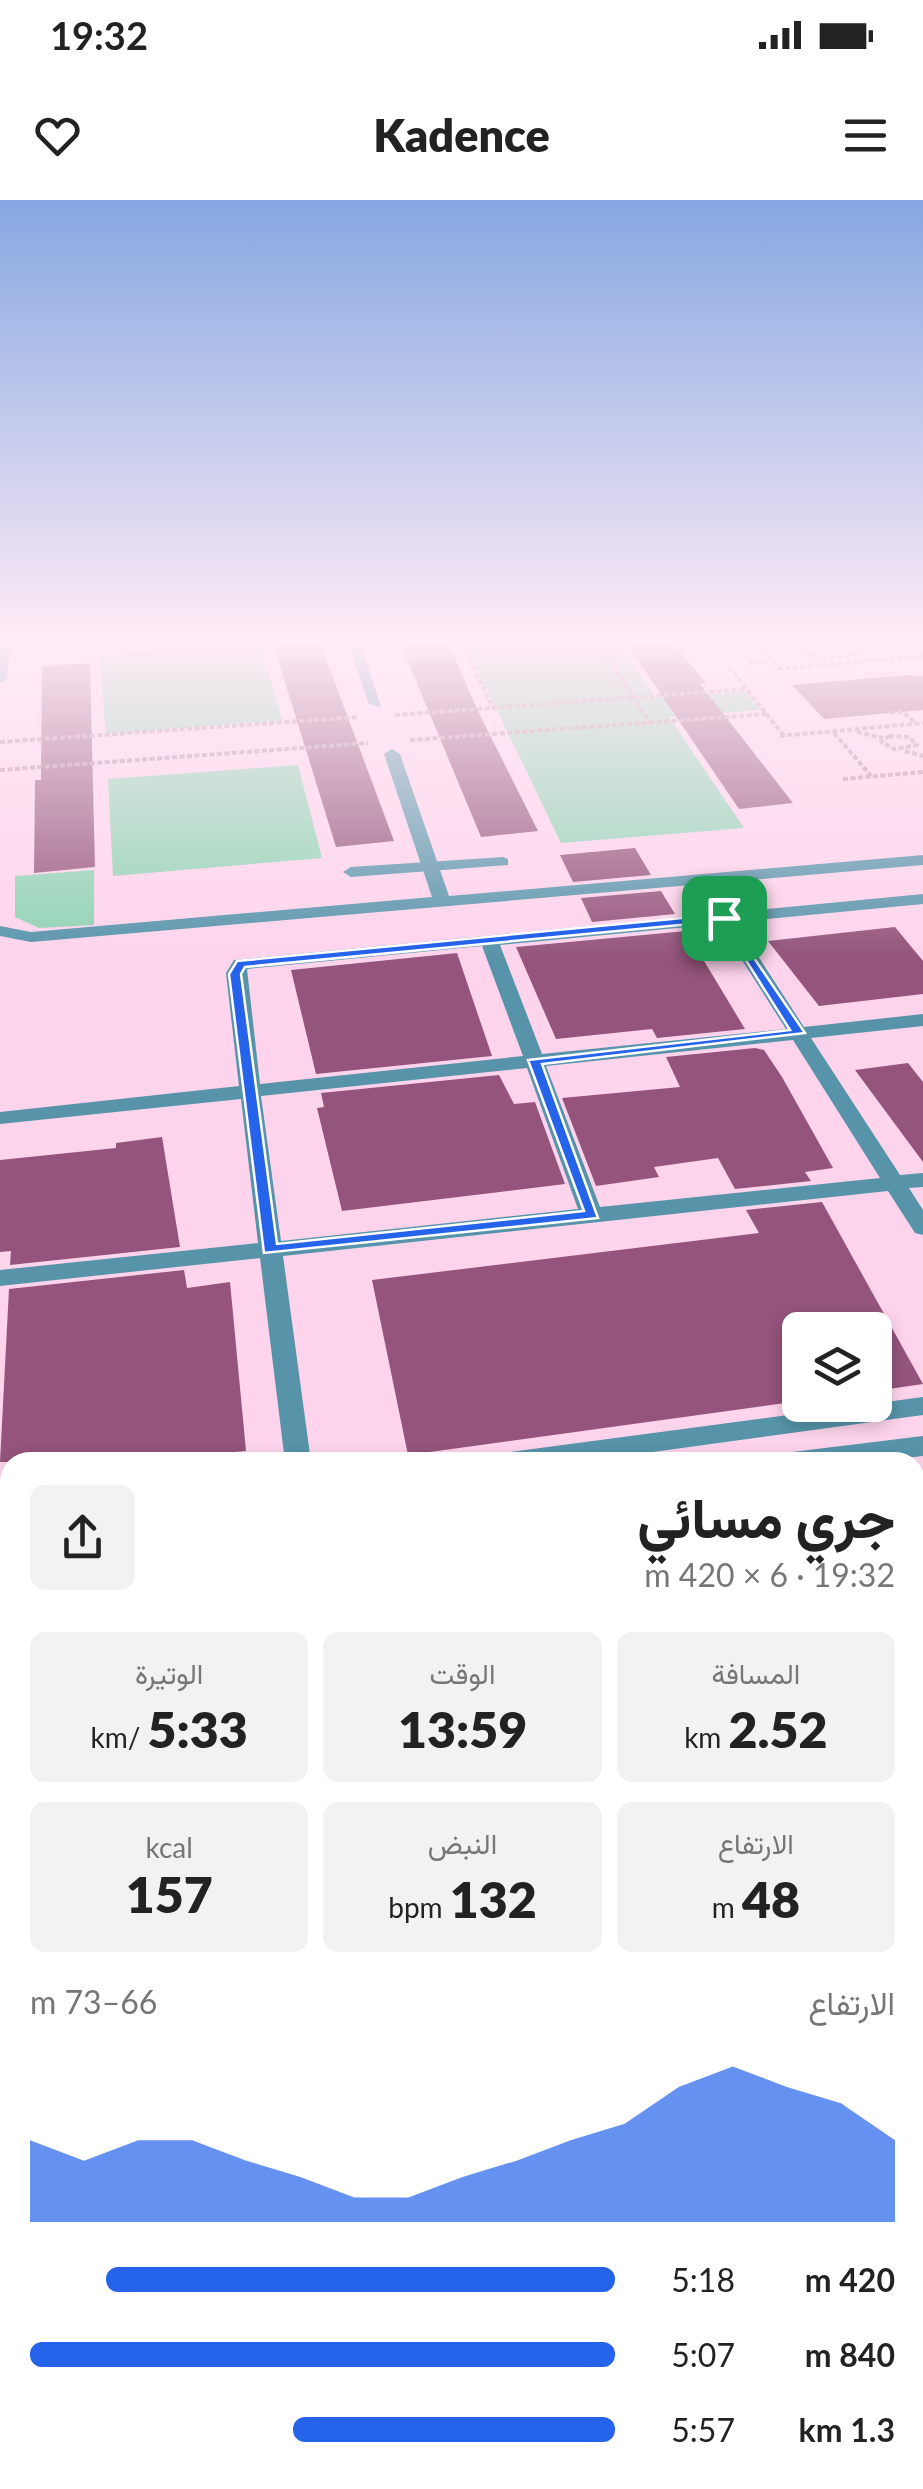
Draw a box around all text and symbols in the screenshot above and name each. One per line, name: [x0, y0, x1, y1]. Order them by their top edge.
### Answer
text: 19:32: [50, 12, 148, 58]
icon: heart: [30, 108, 85, 163]
text: Kadence: [373, 108, 550, 162]
icon: menu: [838, 108, 893, 163]
pin: [682, 876, 767, 961]
icon: arrive: [697, 891, 752, 946]
map controls: [782, 1312, 892, 1422]
button: layers: [782, 1312, 892, 1422]
text: جري مسائي: [637, 1484, 895, 1550]
button: share: [30, 1485, 135, 1590]
text: 19:32 · 6 × 420 m: [644, 1555, 895, 1594]
text: الوتيرة: [135, 1656, 203, 1690]
text: الوقت: [430, 1656, 495, 1690]
text: المسافة: [711, 1656, 800, 1690]
text: 5:33: [148, 1699, 248, 1759]
text: 13:59: [398, 1699, 527, 1759]
text: 2.52: [729, 1699, 828, 1759]
text: /km: [90, 1720, 148, 1754]
text: km: [684, 1720, 729, 1754]
text: النبض: [428, 1826, 497, 1860]
text: الارتفاع: [718, 1826, 794, 1860]
text: kcal: [146, 1830, 193, 1864]
text: 157: [126, 1864, 213, 1924]
text: 132: [450, 1869, 537, 1929]
text: 48: [742, 1869, 800, 1929]
text: bpm: [388, 1890, 450, 1924]
text: m: [712, 1890, 742, 1924]
text: 66–73 m: [30, 1982, 157, 2021]
text: الارتفاع: [808, 1983, 895, 2022]
text: 5:18: [671, 2260, 735, 2299]
text: 420 m: [805, 2260, 895, 2299]
text: 5:07: [671, 2335, 735, 2374]
text: 840 m: [805, 2335, 895, 2374]
text: 5:57: [671, 2410, 735, 2449]
text: 1.3 km: [799, 2410, 895, 2449]

